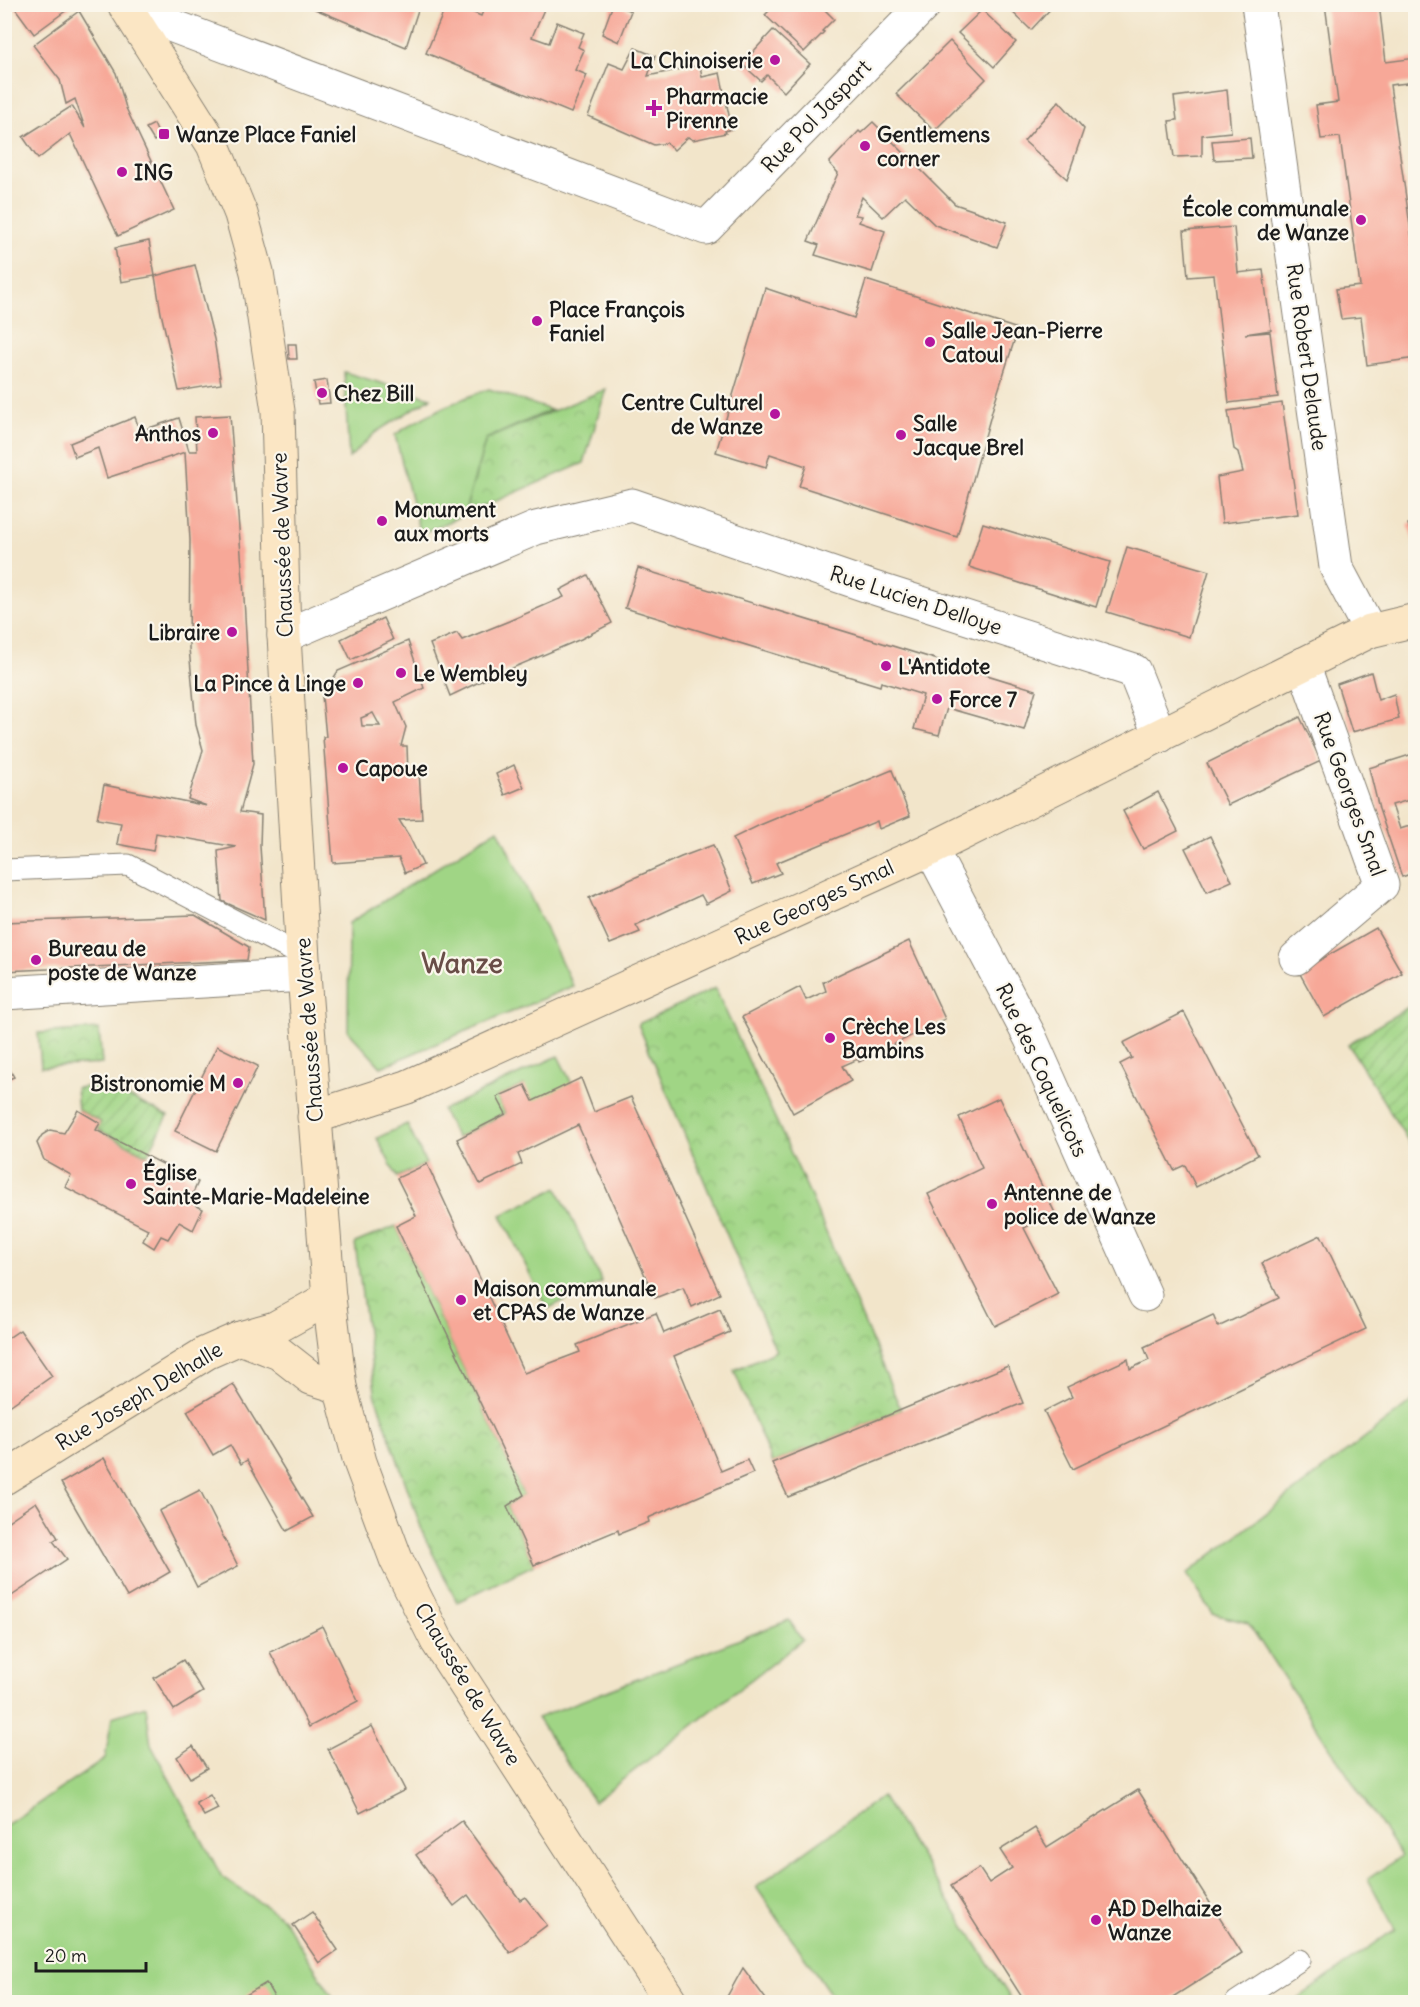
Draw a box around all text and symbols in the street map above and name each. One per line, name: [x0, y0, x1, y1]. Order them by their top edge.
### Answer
place label: La Chinoiserie: [630, 47, 763, 74]
marker: La Chinoiserie: [768, 53, 782, 67]
street label: Rue Pol Jaspart: [755, 54, 877, 178]
place label: Pharmacie Pirenne: [666, 83, 768, 134]
marker: Pharmacie Pirenne: [647, 101, 661, 115]
place label: Wanze Place Faniel: [176, 121, 356, 148]
place label: Gentlemens corner: [877, 121, 990, 172]
marker: Wanze Place Faniel: [157, 127, 171, 141]
marker: Gentlemens corner: [858, 139, 872, 153]
place label: ING: [134, 159, 173, 186]
marker: ING: [115, 165, 129, 179]
place label: École communale de Wanze: [1182, 194, 1349, 246]
marker: École communale de Wanze: [1354, 213, 1368, 227]
street label: Rue Robert Delaude: [1280, 262, 1334, 452]
place label: Place François Faniel: [549, 296, 685, 347]
marker: Place François Faniel: [530, 314, 544, 328]
place label: Salle Jean-Pierre Catoul: [942, 317, 1103, 368]
marker: Salle Jean-Pierre Catoul: [923, 335, 937, 349]
place label: Chez Bill: [334, 380, 414, 407]
marker: Chez Bill: [315, 386, 329, 400]
place label: Centre Culturel de Wanze: [621, 389, 763, 440]
marker: Centre Culturel de Wanze: [768, 407, 782, 421]
place label: Salle Jacque Brel: [913, 410, 1024, 461]
place label: Anthos: [135, 420, 201, 447]
marker: Anthos: [206, 426, 220, 440]
marker: Salle Jacque Brel: [894, 428, 908, 442]
street label: Chaussée de Wavre: [265, 452, 299, 638]
place label: Monument aux morts: [394, 496, 497, 547]
marker: Monument aux morts: [375, 514, 389, 528]
street label: Rue Lucien Delloye: [826, 559, 1006, 641]
place label: Libraire: [148, 619, 220, 646]
marker: Libraire: [225, 625, 239, 639]
place label: L'Antidote: [898, 653, 990, 680]
marker: L'Antidote: [879, 659, 893, 673]
place label: Le Wembley: [413, 660, 528, 687]
marker: Le Wembley: [394, 666, 408, 680]
place label: La Pince à Linge: [193, 670, 346, 697]
marker: La Pince à Linge: [351, 676, 365, 690]
place label: Force 7: [949, 686, 1018, 713]
marker: Force 7: [930, 692, 944, 706]
street label: Rue Georges Smal: [1308, 708, 1392, 880]
place label: Capoue: [355, 755, 428, 782]
marker: Capoue: [336, 761, 350, 775]
street label: Rue Georges Smal: [730, 853, 898, 951]
place label: Bureau de poste de Wanze: [48, 935, 197, 986]
street label: Chaussée de Wavre: [289, 937, 329, 1123]
district label: Wanze: [421, 946, 503, 980]
marker: Bureau de poste de Wanze: [29, 953, 43, 967]
street label: Rue des Coquelicots: [990, 979, 1094, 1161]
place label: Crèche Les Bambins: [842, 1013, 946, 1064]
marker: Crèche Les Bambins: [823, 1031, 837, 1045]
place label: Bistronomie M: [90, 1070, 226, 1097]
marker: Bistronomie M: [231, 1076, 245, 1090]
place label: Église Sainte-Marie-Madeleine: [143, 1158, 370, 1210]
marker: Église Sainte-Marie-Madeleine: [124, 1177, 138, 1191]
place label: Antenne de police de Wanze: [1004, 1179, 1156, 1230]
marker: Antenne de police de Wanze: [985, 1197, 999, 1211]
place label: Maison communale et CPAS de Wanze: [473, 1275, 657, 1326]
marker: Maison communale et CPAS de Wanze: [454, 1293, 468, 1307]
street label: Rue Joseph Delhalle: [51, 1336, 227, 1456]
street label: Chaussée de Wavre: [409, 1598, 527, 1770]
place label: AD Delhaize Wanze: [1108, 1895, 1222, 1946]
marker: AD Delhaize Wanze: [1089, 1913, 1103, 1927]
scale bar: [36, 1935, 146, 1973]
text: 20 m: [45, 1944, 87, 1967]

